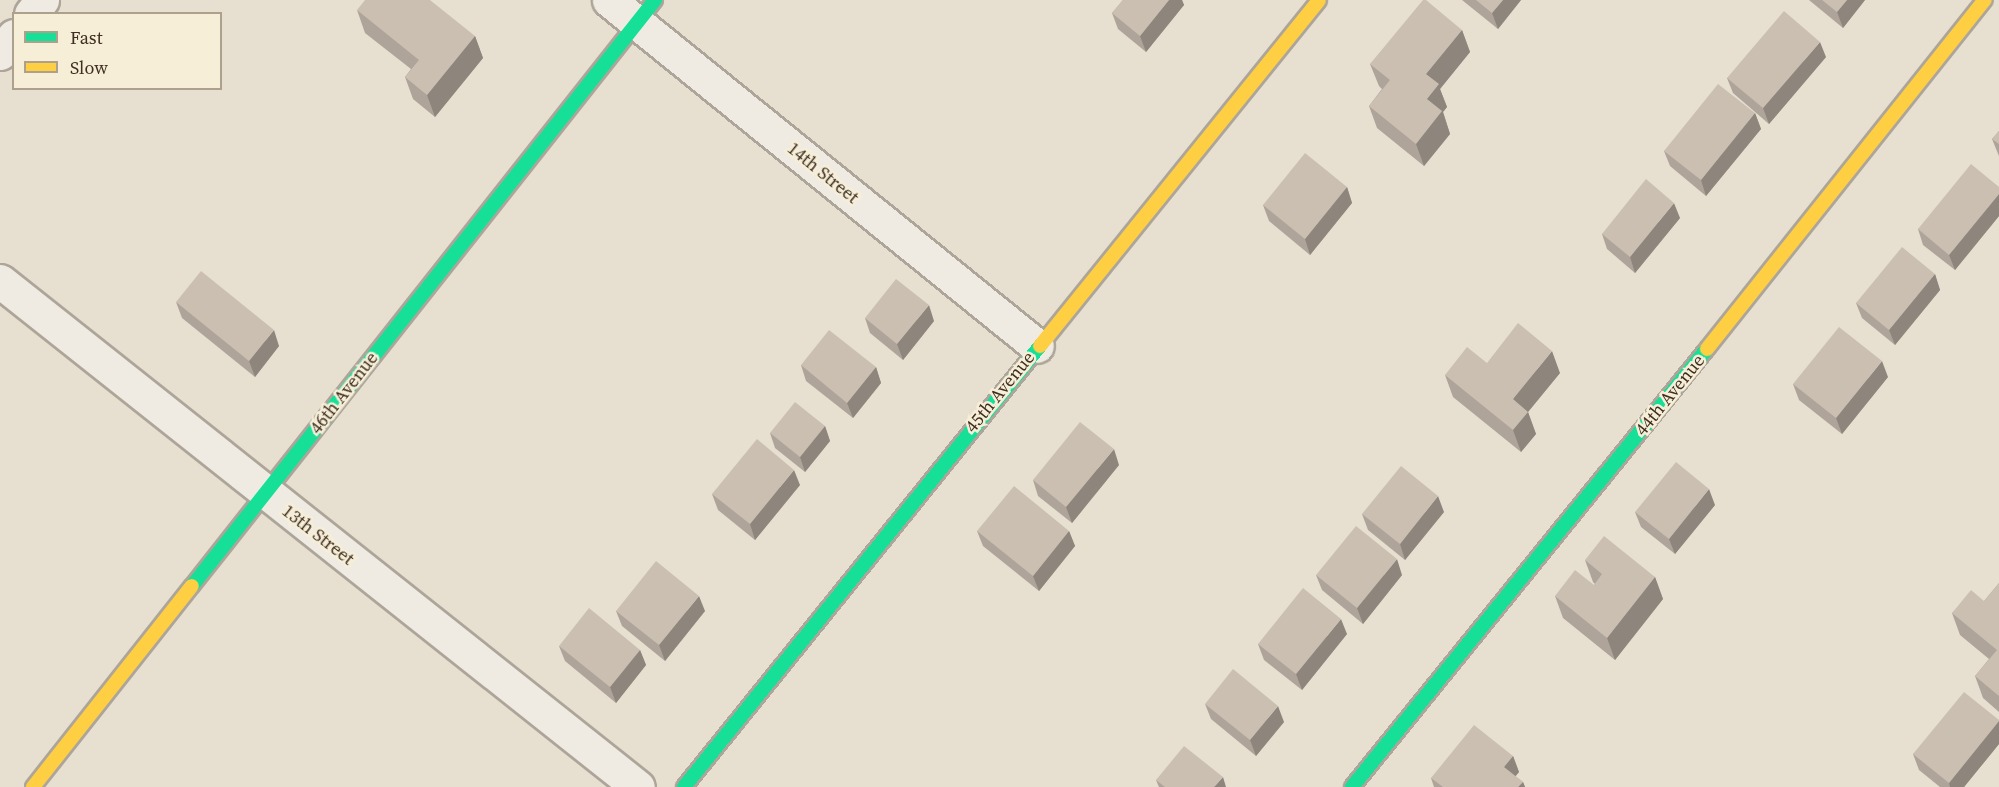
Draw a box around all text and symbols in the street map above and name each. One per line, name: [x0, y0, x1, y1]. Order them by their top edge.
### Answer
legend: [12, 12, 222, 90]
text: Fast: [70, 25, 103, 50]
text: Slow: [70, 55, 108, 80]
street label: 14th Street: [783, 138, 863, 208]
street label: 45th Avenue: [961, 347, 1039, 437]
street label: 46th Avenue: [305, 348, 383, 438]
street label: 44th Avenue: [1631, 350, 1709, 440]
street label: 13th Street: [278, 500, 358, 570]

